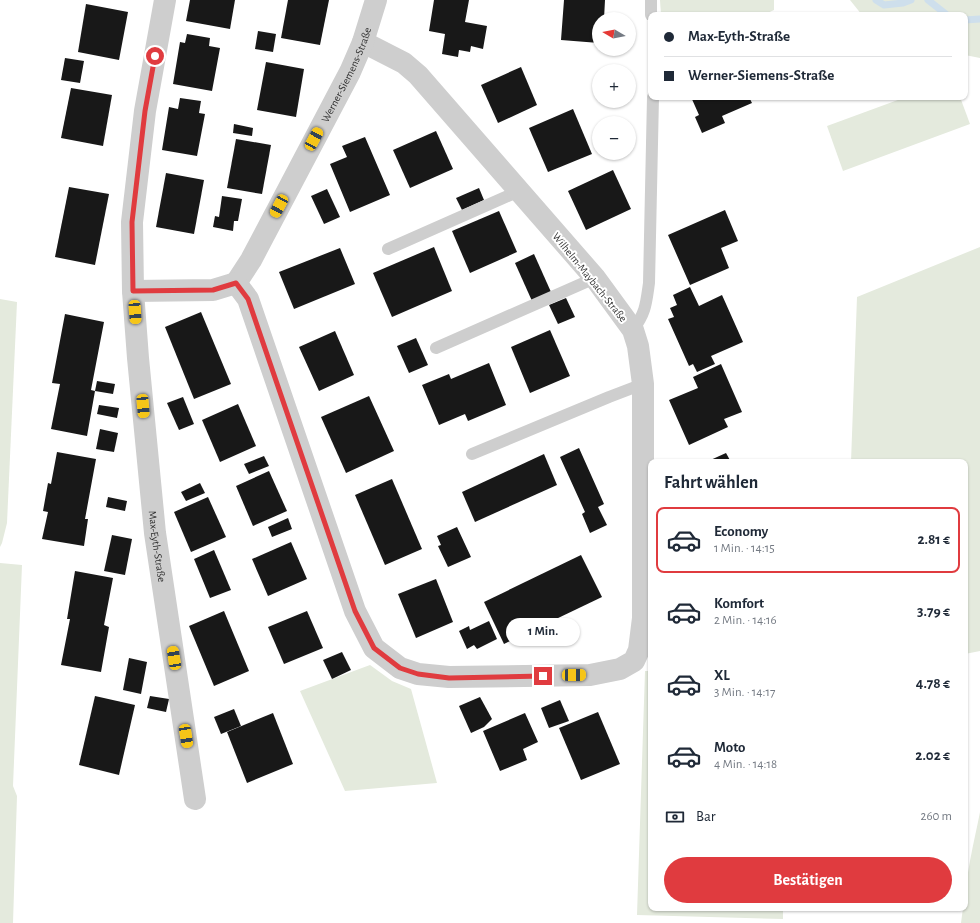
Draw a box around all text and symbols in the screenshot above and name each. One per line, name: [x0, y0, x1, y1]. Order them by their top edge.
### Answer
north arrow: [592, 12, 636, 56]
map controls: [592, 12, 636, 160]
street label: Werner-Siemens-Straße: [320, 26, 373, 124]
text: Max-Eyth-Straße: [688, 29, 790, 44]
route start: [146, 47, 164, 65]
button: +: [592, 64, 636, 108]
text: Werner-Siemens-Straße: [688, 68, 834, 83]
button: −: [592, 116, 636, 160]
car: [303, 126, 325, 152]
car: [268, 193, 290, 219]
street label: Wilhelm-Maybach-Straße: [550, 231, 629, 324]
car: [128, 300, 142, 324]
car: [136, 394, 150, 418]
text: Fahrt wählen: [664, 474, 758, 492]
street label: Max-Eyth-Straße: [147, 510, 167, 583]
icon: car: [666, 522, 702, 558]
text: Economy: [714, 524, 768, 539]
text: 2.81 €: [917, 532, 950, 547]
text: 1 Min. · 14:15: [714, 542, 775, 555]
icon: car: [666, 594, 702, 630]
text: Komfort: [714, 596, 764, 611]
text: 3.79 €: [917, 604, 950, 619]
text: 2 Min. · 14:16: [714, 614, 777, 627]
callout: 1 Min.: [506, 618, 580, 646]
text: 1 Min.: [528, 625, 558, 638]
car: [166, 645, 182, 671]
icon: car: [666, 666, 702, 702]
route end: [534, 667, 552, 685]
text: XL: [714, 668, 730, 683]
car: [562, 669, 586, 681]
text: 4.78 €: [916, 676, 950, 691]
text: 3 Min. · 14:17: [714, 686, 775, 699]
car: [178, 723, 194, 749]
icon: car: [666, 738, 702, 774]
text: Moto: [714, 740, 746, 755]
text: 2.02 €: [915, 748, 950, 763]
text: 4 Min. · 14:18: [714, 758, 777, 771]
icon: cash: [664, 806, 686, 828]
text: Bar: [696, 809, 716, 824]
text: 260 m: [921, 810, 952, 823]
button: Bestätigen: [664, 857, 952, 903]

